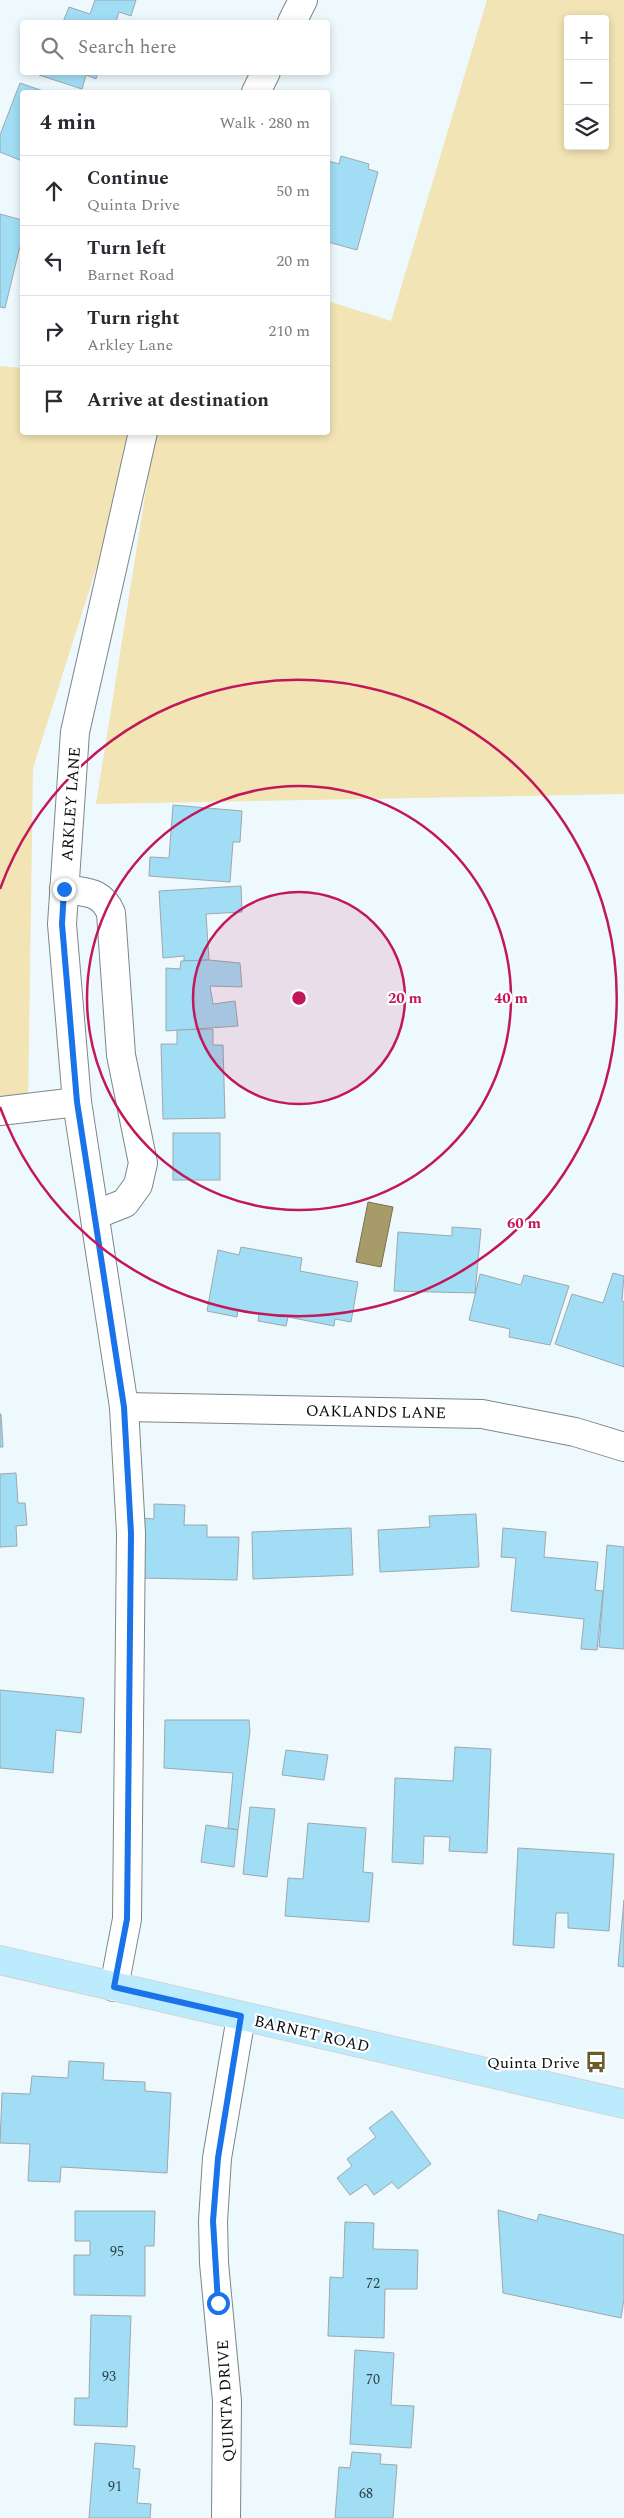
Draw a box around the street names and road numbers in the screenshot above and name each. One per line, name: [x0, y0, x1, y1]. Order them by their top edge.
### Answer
street label: ARKLEY LANE: [55, 746, 87, 862]
street label: OAKLANDS LANE: [306, 1399, 446, 1425]
street label: BARNET ROAD: [252, 2009, 372, 2059]
street label: QUINTA DRIVE: [211, 2339, 241, 2463]

